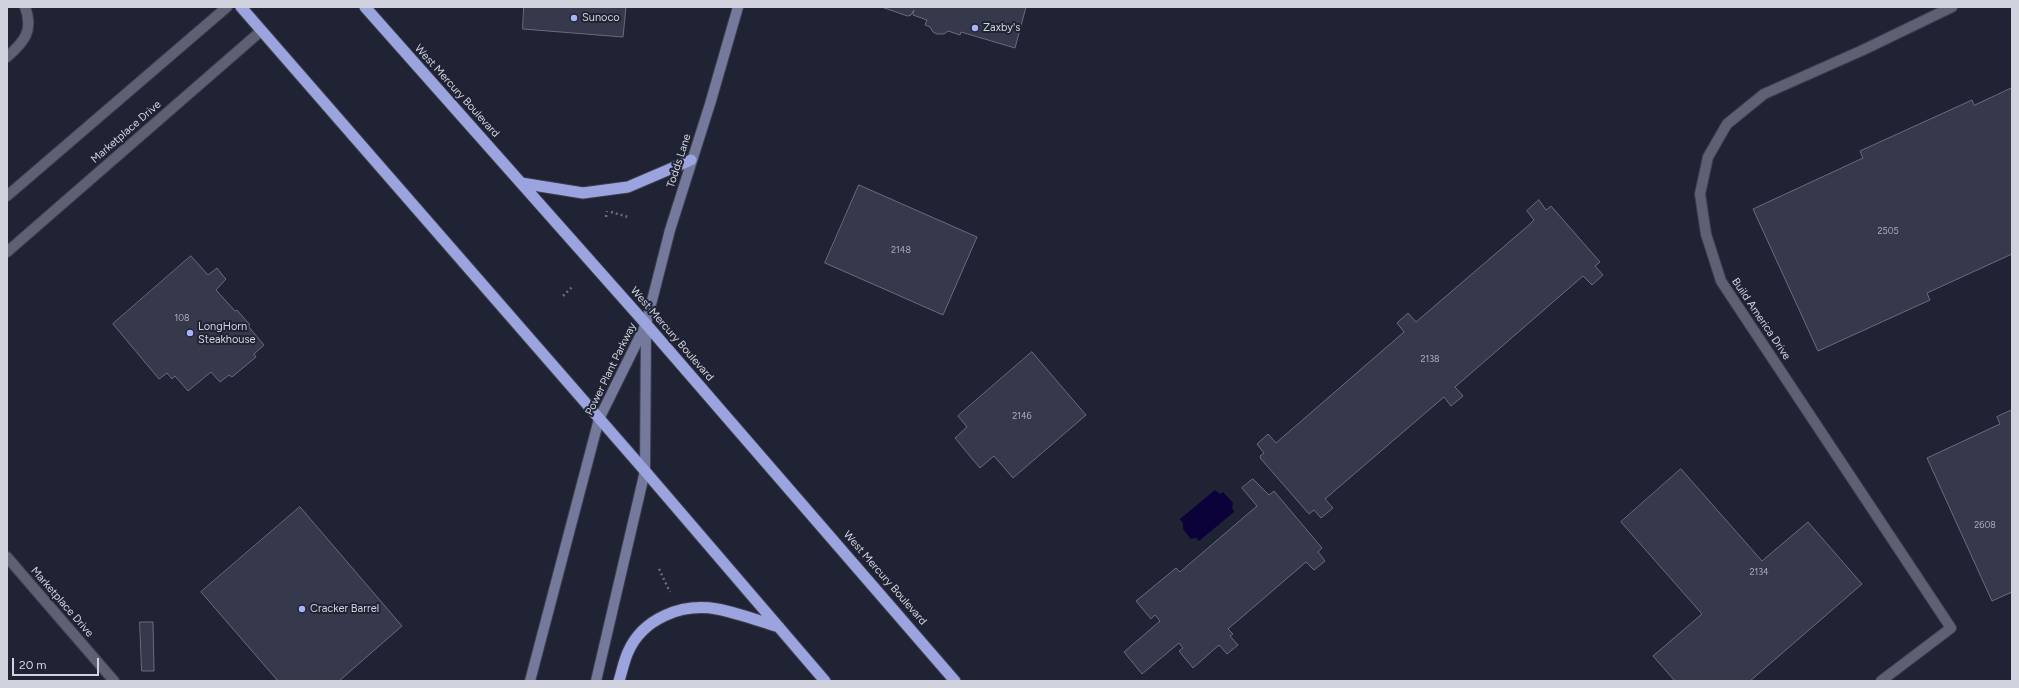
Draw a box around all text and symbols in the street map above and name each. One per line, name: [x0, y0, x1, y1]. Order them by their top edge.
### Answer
place label: Sunoco: [582, 11, 620, 25]
marker: Sunoco: [569, 13, 579, 23]
place label: Zaxby's: [983, 21, 1020, 35]
marker: Zaxby's: [970, 23, 980, 33]
street label: West Mercury Boulevard: [412, 42, 502, 140]
street label: Marketplace Drive: [88, 98, 164, 166]
street label: Todds Lane: [664, 132, 694, 190]
house number: 2505: [1877, 226, 1899, 236]
house number: 2148: [891, 245, 911, 255]
street label: Build America Drive: [1729, 276, 1793, 362]
street label: West Mercury Boulevard: [628, 284, 716, 384]
house number: 108: [174, 313, 190, 323]
place label: LongHorn Steakhouse: [198, 320, 256, 346]
street label: Power Plant Parkway: [583, 320, 639, 418]
marker: LongHorn Steakhouse: [185, 328, 195, 338]
house number: 2138: [1420, 354, 1440, 364]
house number: 2146: [1012, 411, 1032, 421]
house number: 2608: [1974, 520, 1996, 530]
street label: West Mercury Boulevard: [841, 528, 929, 628]
street label: Marketplace Drive: [28, 564, 96, 640]
house number: 2134: [1749, 567, 1769, 577]
place label: Cracker Barrel: [310, 602, 379, 616]
marker: Cracker Barrel: [297, 604, 307, 614]
scale bar: [14, 650, 101, 676]
text: 20 m: [19, 658, 47, 672]

